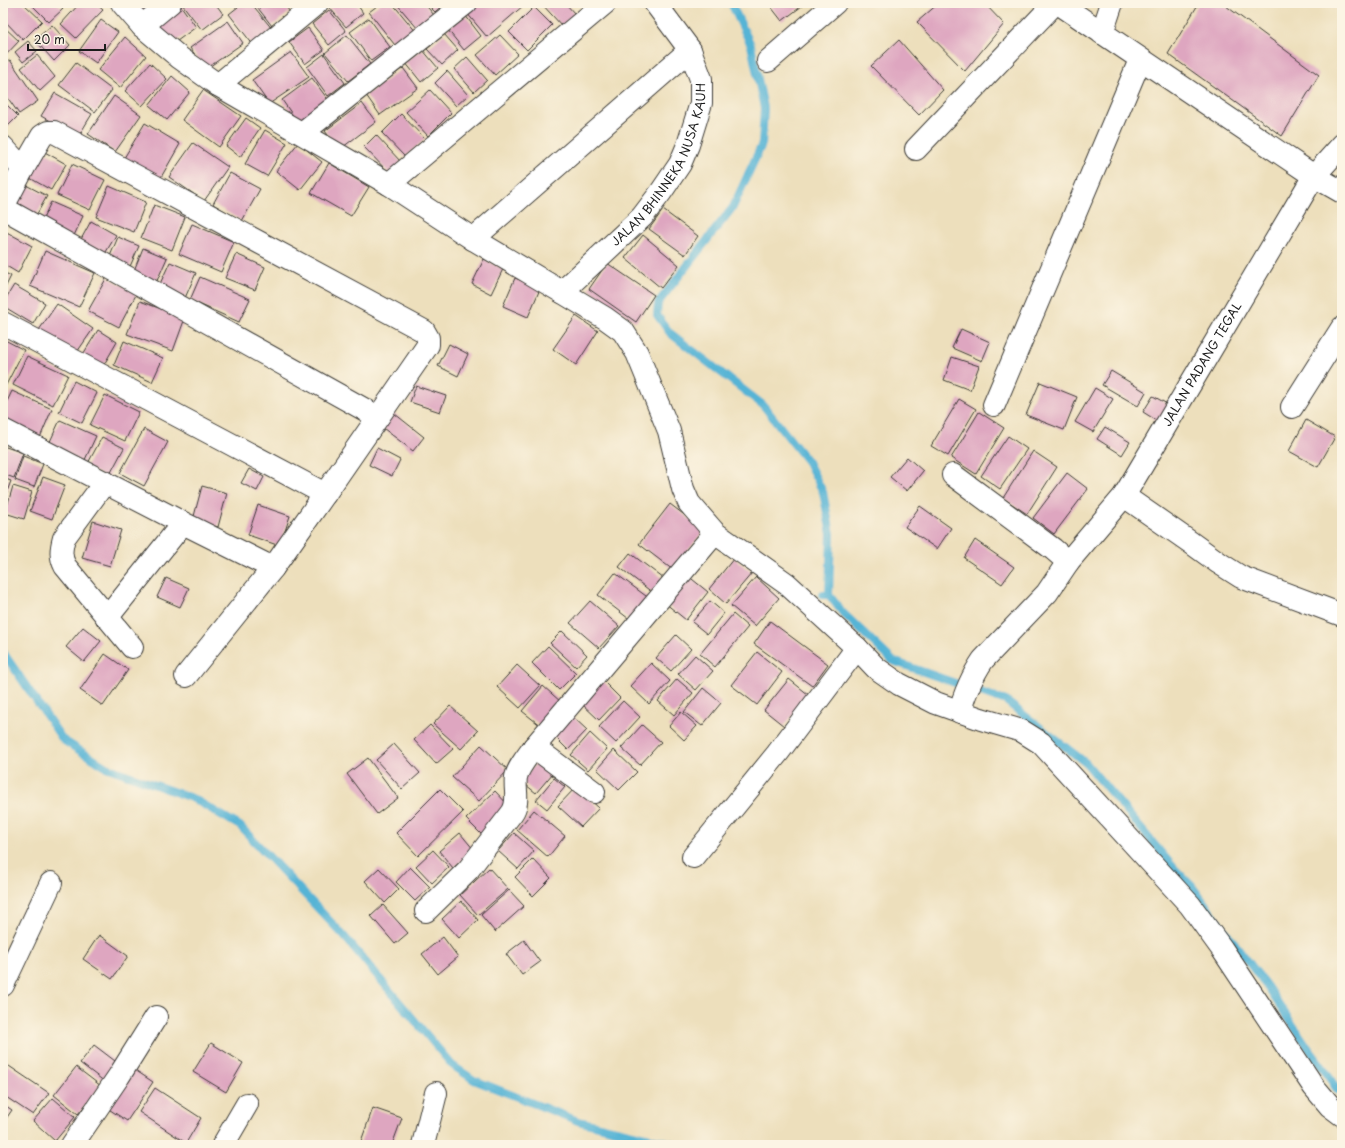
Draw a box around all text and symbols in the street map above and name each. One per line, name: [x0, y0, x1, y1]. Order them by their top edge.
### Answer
scale bar: [28, 26, 105, 52]
text: 20 m: [34, 30, 65, 48]
street label: JALAN BHINNEKA NUSA KAUH: [606, 83, 709, 250]
street label: JALAN PADANG TEGAL: [1157, 298, 1245, 429]

